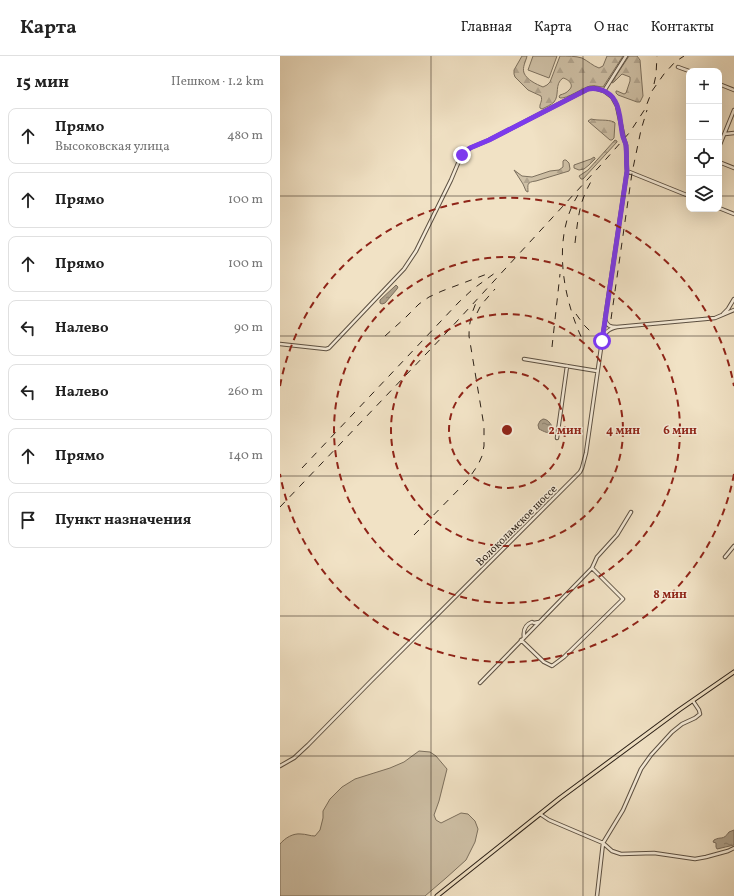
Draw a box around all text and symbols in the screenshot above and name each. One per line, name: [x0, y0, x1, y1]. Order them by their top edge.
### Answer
text: Карта: [20, 15, 77, 41]
text: Главная: [461, 18, 512, 37]
text: Карта: [534, 18, 572, 37]
text: О нас: [594, 18, 629, 37]
text: Контакты: [651, 18, 714, 37]
map controls: [686, 68, 722, 212]
button: +: [686, 68, 722, 104]
text: 15 мин: [16, 71, 69, 94]
text: Пешком · 1.2 km: [171, 73, 264, 91]
button: −: [686, 104, 722, 140]
text: Прямо: [55, 117, 104, 138]
icon: ahead: [17, 125, 39, 147]
text: 480 m: [227, 127, 263, 145]
text: Высоковская улица: [55, 138, 170, 156]
button: locate: [686, 140, 722, 176]
route end: [453, 146, 471, 164]
button: layers: [686, 176, 722, 212]
icon: ahead: [17, 189, 39, 211]
text: Прямо: [55, 190, 104, 211]
text: 100 m: [228, 191, 263, 209]
icon: ahead: [17, 253, 39, 275]
text: Прямо: [55, 254, 104, 275]
text: 100 m: [228, 255, 263, 273]
icon: left: [17, 317, 39, 339]
text: Налево: [55, 318, 109, 339]
text: 90 m: [234, 319, 263, 337]
route start: [593, 332, 611, 350]
icon: left: [17, 381, 39, 403]
text: Налево: [55, 382, 109, 403]
text: 260 m: [228, 383, 263, 401]
centre of rings: [500, 423, 514, 437]
text: 2 мин: [548, 423, 582, 439]
text: 4 мин: [606, 423, 640, 439]
text: 6 мин: [663, 423, 697, 439]
icon: ahead: [17, 445, 39, 467]
text: Прямо: [55, 446, 104, 467]
text: 140 m: [229, 447, 263, 465]
street label: Волоколамское шоссе: [473, 482, 561, 570]
icon: arrive: [17, 509, 39, 531]
text: Пункт назначения: [55, 510, 191, 531]
text: 8 мин: [653, 587, 687, 603]

